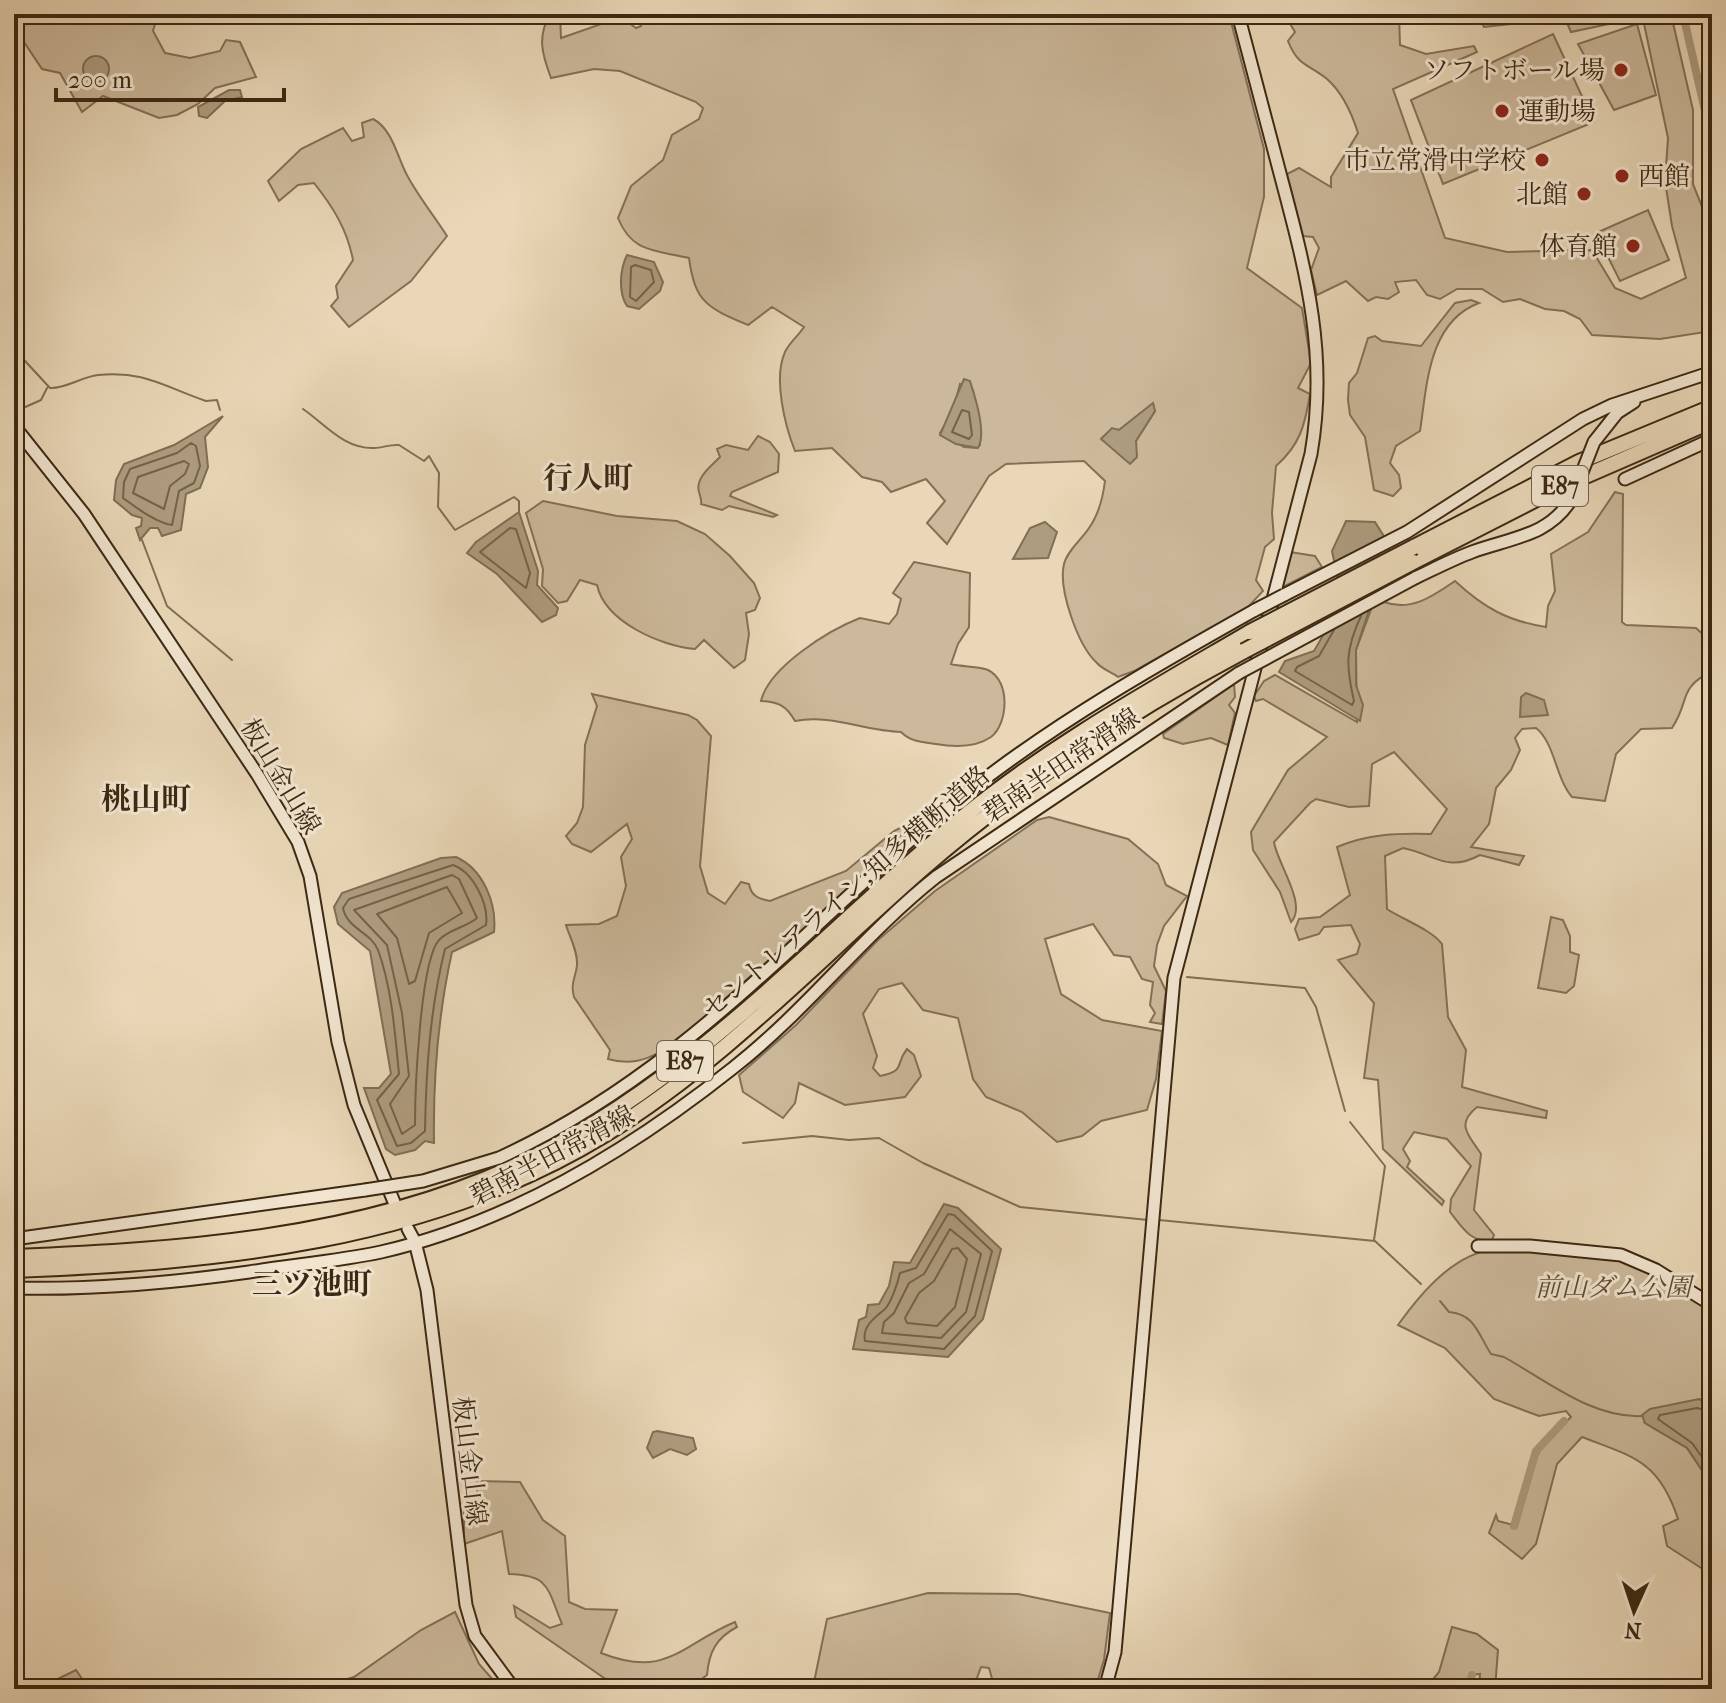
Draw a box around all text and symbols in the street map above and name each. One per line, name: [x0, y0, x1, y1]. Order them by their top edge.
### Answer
scale bar: [56, 52, 284, 102]
place label: ソフトボール場: [1424, 55, 1605, 86]
marker: ソフトボール場: [1612, 61, 1630, 79]
text: 200 m: [68, 66, 132, 94]
place label: 運動場: [1518, 96, 1596, 127]
marker: 運動場: [1493, 102, 1511, 120]
place label: 市立常滑中学校: [1344, 145, 1526, 176]
marker: 市立常滑中学校: [1533, 151, 1551, 169]
place label: 西館: [1638, 161, 1690, 192]
marker: 西館: [1613, 167, 1631, 185]
place label: 北館: [1516, 179, 1568, 210]
marker: 北館: [1575, 185, 1593, 203]
place label: 体育館: [1539, 231, 1617, 262]
marker: 体育館: [1624, 237, 1642, 255]
district label: 行人町: [543, 461, 633, 496]
road number: E87: [1532, 466, 1588, 506]
street label: 碧南半田常滑線: [977, 702, 1145, 829]
street label: 板山金山線: [234, 713, 327, 840]
street label: セントレアライン;知多横断道路: [697, 759, 996, 1025]
district label: 桃山町: [101, 782, 191, 817]
road number: E87: [657, 1041, 713, 1081]
street label: 碧南半田常滑線: [465, 1099, 640, 1212]
district label: 三ツ池町: [252, 1267, 372, 1302]
park label: 前山ダム公園: [1535, 1272, 1695, 1303]
street label: 板山金山線: [446, 1395, 493, 1527]
north arrow: [1594, 1571, 1674, 1651]
text: N: [1624, 1617, 1642, 1643]

